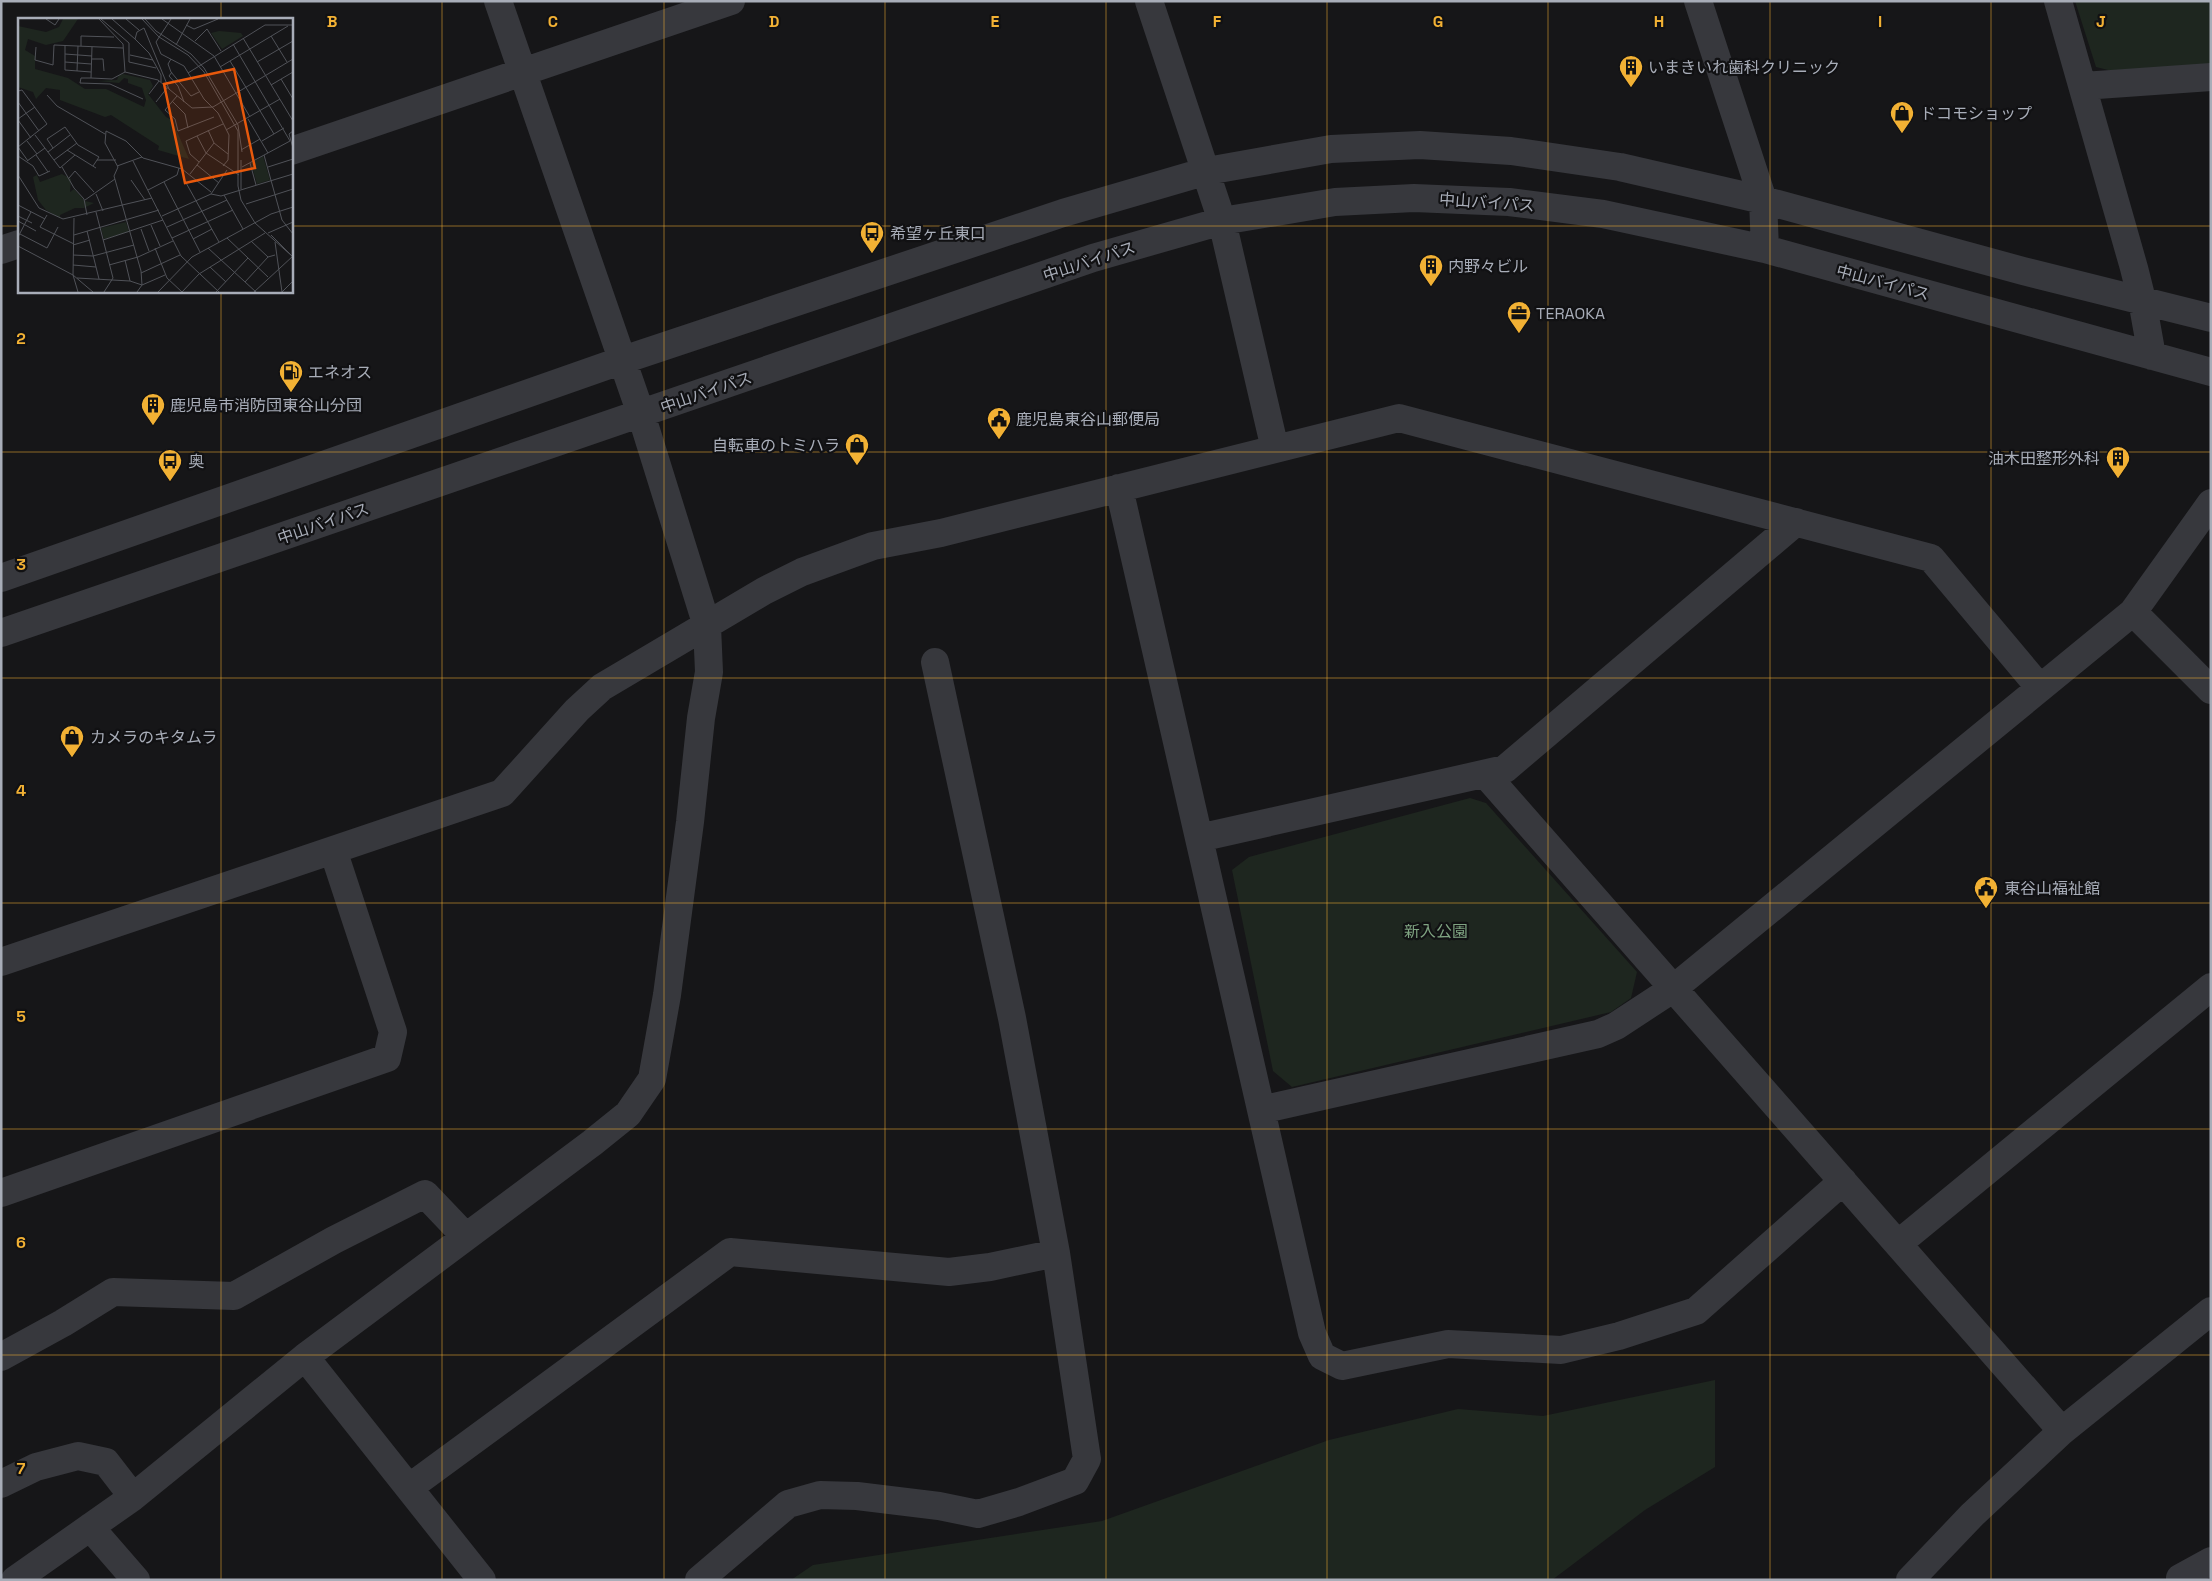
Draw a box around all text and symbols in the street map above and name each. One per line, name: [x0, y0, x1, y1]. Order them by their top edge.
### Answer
text: B: [327, 11, 337, 32]
text: C: [548, 11, 558, 32]
text: D: [769, 11, 779, 32]
text: E: [991, 11, 1000, 32]
text: F: [1213, 11, 1222, 32]
text: G: [1433, 11, 1443, 32]
text: H: [1654, 11, 1664, 32]
text: I: [1878, 11, 1882, 32]
text: J: [2096, 11, 2106, 32]
inset map: [18, 18, 292, 292]
building icon: いまきいれ歯科クリニック: [1618, 54, 1644, 88]
place label: いまきいれ歯科クリニック: [1648, 57, 1840, 78]
shop icon: ドコモショップ: [1889, 100, 1915, 134]
place label: ドコモショップ: [1920, 103, 2032, 124]
street label: 中山バイパス: [1439, 189, 1535, 216]
bus stop icon: 希望ヶ丘東口: [859, 220, 885, 254]
place label: 希望ヶ丘東口: [890, 223, 986, 244]
street label: 中山バイパス: [1040, 237, 1138, 286]
building icon: 内野々ビル: [1418, 253, 1444, 287]
place label: 内野々ビル: [1448, 256, 1528, 277]
street label: 中山バイパス: [1834, 260, 1932, 305]
office icon: TERAOKA: [1506, 300, 1532, 334]
place label: TERAOKA: [1536, 303, 1605, 324]
text: 2: [16, 328, 26, 349]
fuel station icon: エネオス: [278, 359, 304, 393]
place label: エネオス: [308, 362, 372, 383]
street label: 中山バイパス: [658, 367, 755, 418]
building icon: 鹿児島市消防団東谷山分団: [140, 392, 166, 426]
place label: 鹿児島市消防団東谷山分団: [170, 395, 362, 416]
public building icon: 鹿児島東谷山郵便局: [986, 406, 1012, 440]
place label: 鹿児島東谷山郵便局: [1016, 409, 1160, 430]
shop icon: 自転車のトミハラ: [844, 432, 870, 466]
place label: 自転車のトミハラ: [712, 435, 840, 456]
building icon: 油木田整形外科: [2105, 445, 2131, 479]
bus stop icon: 奥: [157, 448, 183, 482]
place label: 油木田整形外科: [1988, 448, 2100, 469]
place label: 奥: [188, 451, 204, 472]
street label: 中山バイパス: [275, 498, 372, 549]
text: 3: [16, 554, 26, 575]
shop icon: カメラのキタムラ: [59, 724, 85, 758]
place label: カメラのキタムラ: [90, 727, 217, 748]
text: 4: [16, 780, 26, 801]
public building icon: 東谷山福祉館: [1973, 875, 1999, 909]
place label: 東谷山福祉館: [2004, 878, 2100, 899]
park label: 新入公園: [1404, 921, 1468, 942]
text: 5: [16, 1006, 26, 1027]
text: 6: [16, 1232, 26, 1253]
text: 7: [17, 1458, 26, 1479]

